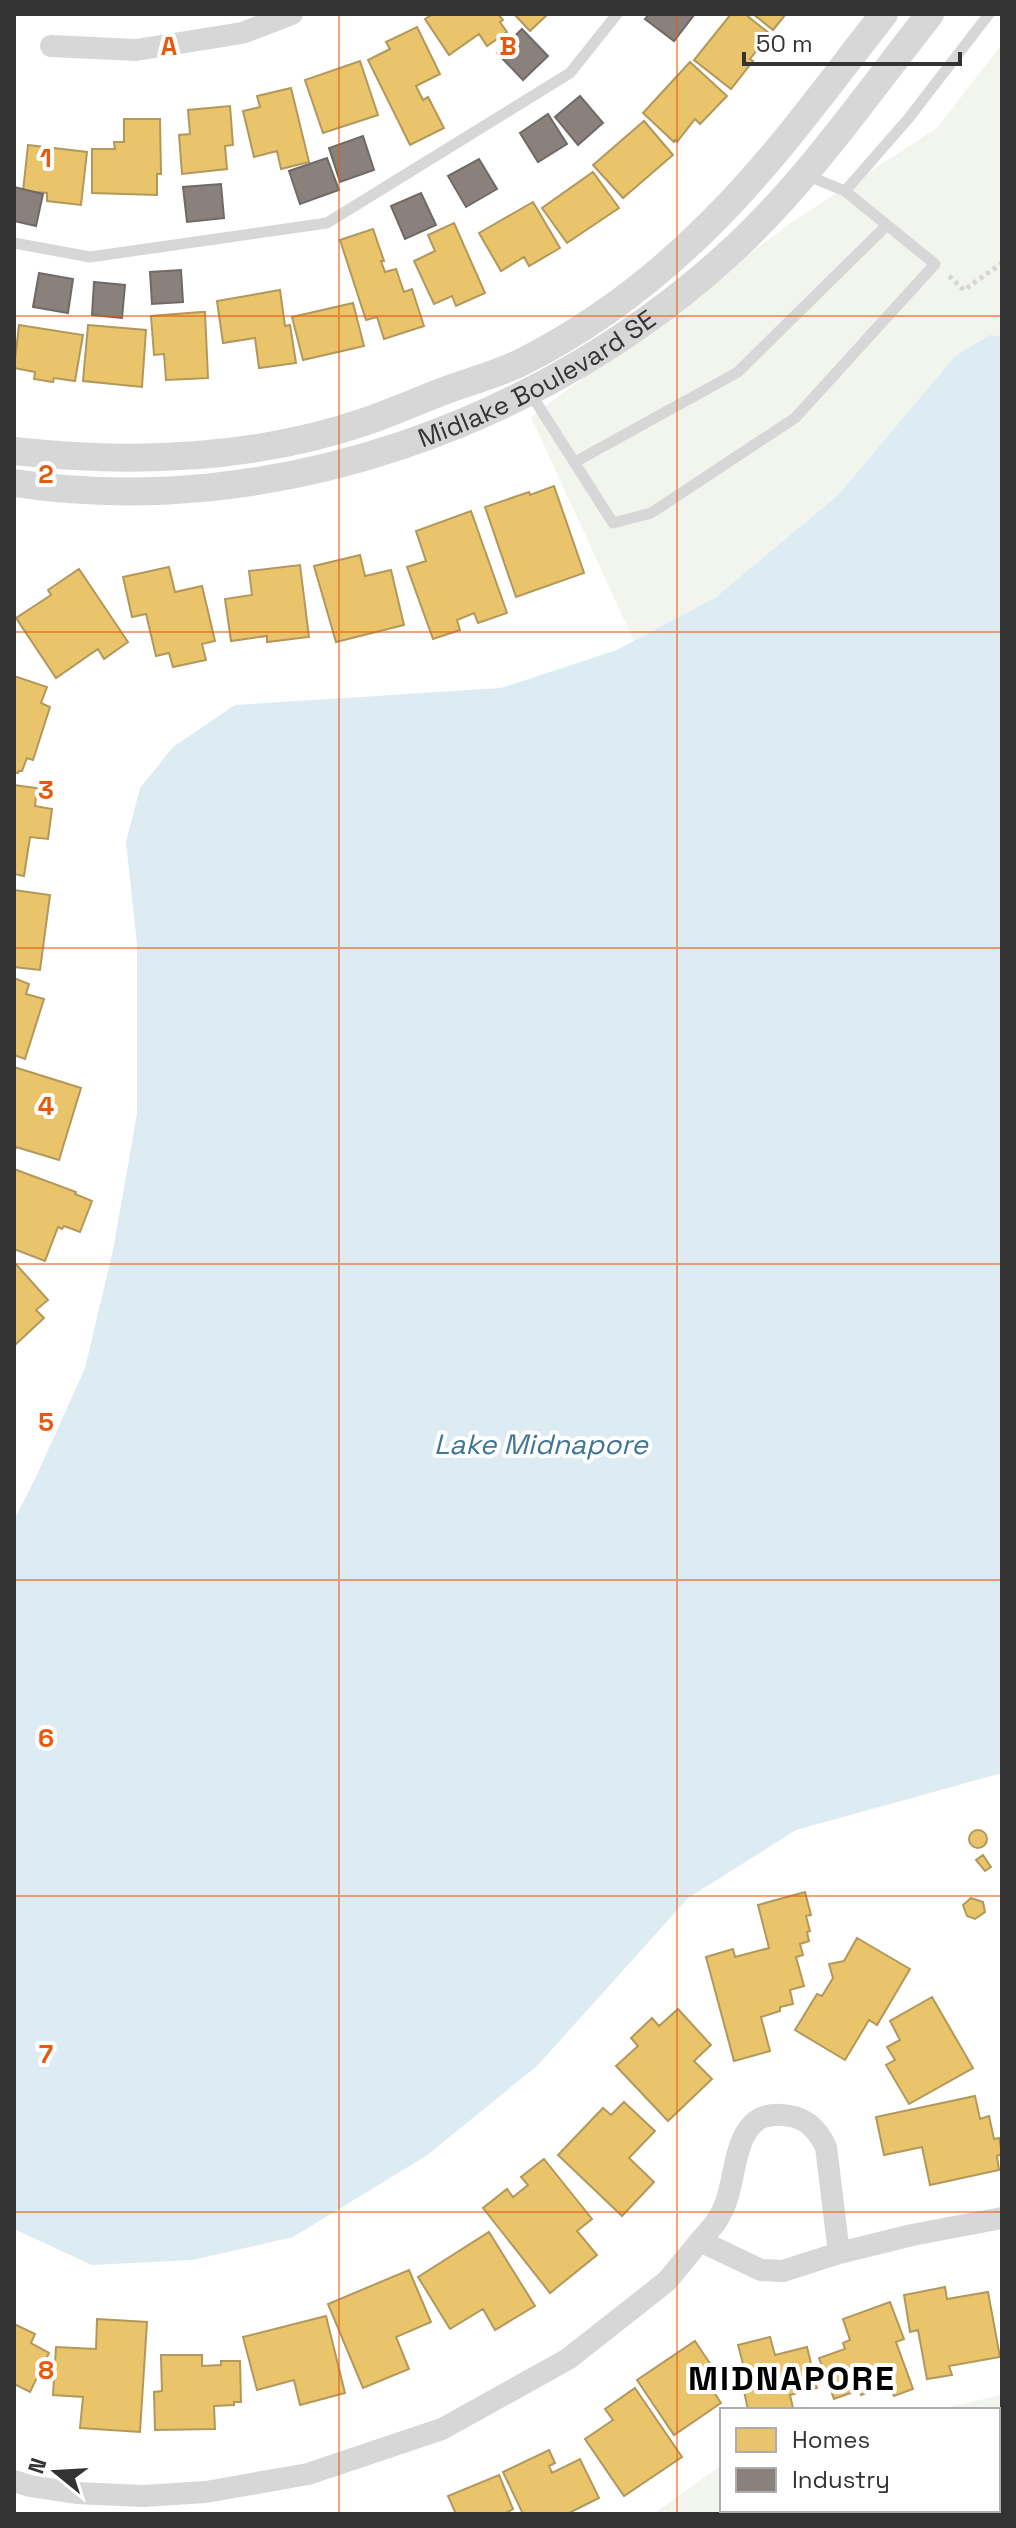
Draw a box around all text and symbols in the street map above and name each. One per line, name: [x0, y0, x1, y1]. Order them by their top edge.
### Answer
scale bar: [744, 16, 960, 66]
text: 50 m: [756, 28, 813, 59]
text: A: [161, 29, 178, 63]
text: B: [499, 29, 517, 63]
text: 1: [40, 141, 52, 175]
street label: Midlake Boulevard SE: [413, 302, 662, 455]
text: 2: [38, 457, 54, 491]
text: 3: [38, 773, 54, 807]
text: 4: [38, 1089, 54, 1123]
text: 5: [38, 1405, 54, 1439]
water label: Lake Midnapore: [434, 1426, 649, 1462]
text: 6: [38, 1721, 54, 1755]
text: 7: [39, 2037, 53, 2071]
text: 8: [38, 2353, 54, 2387]
district label: MIDNAPORE: [688, 2357, 896, 2400]
legend: [720, 2408, 1000, 2512]
text: Homes: [792, 2424, 870, 2455]
north arrow: [16, 2432, 96, 2512]
text: N: [21, 2454, 53, 2477]
text: Industry: [792, 2464, 890, 2495]

